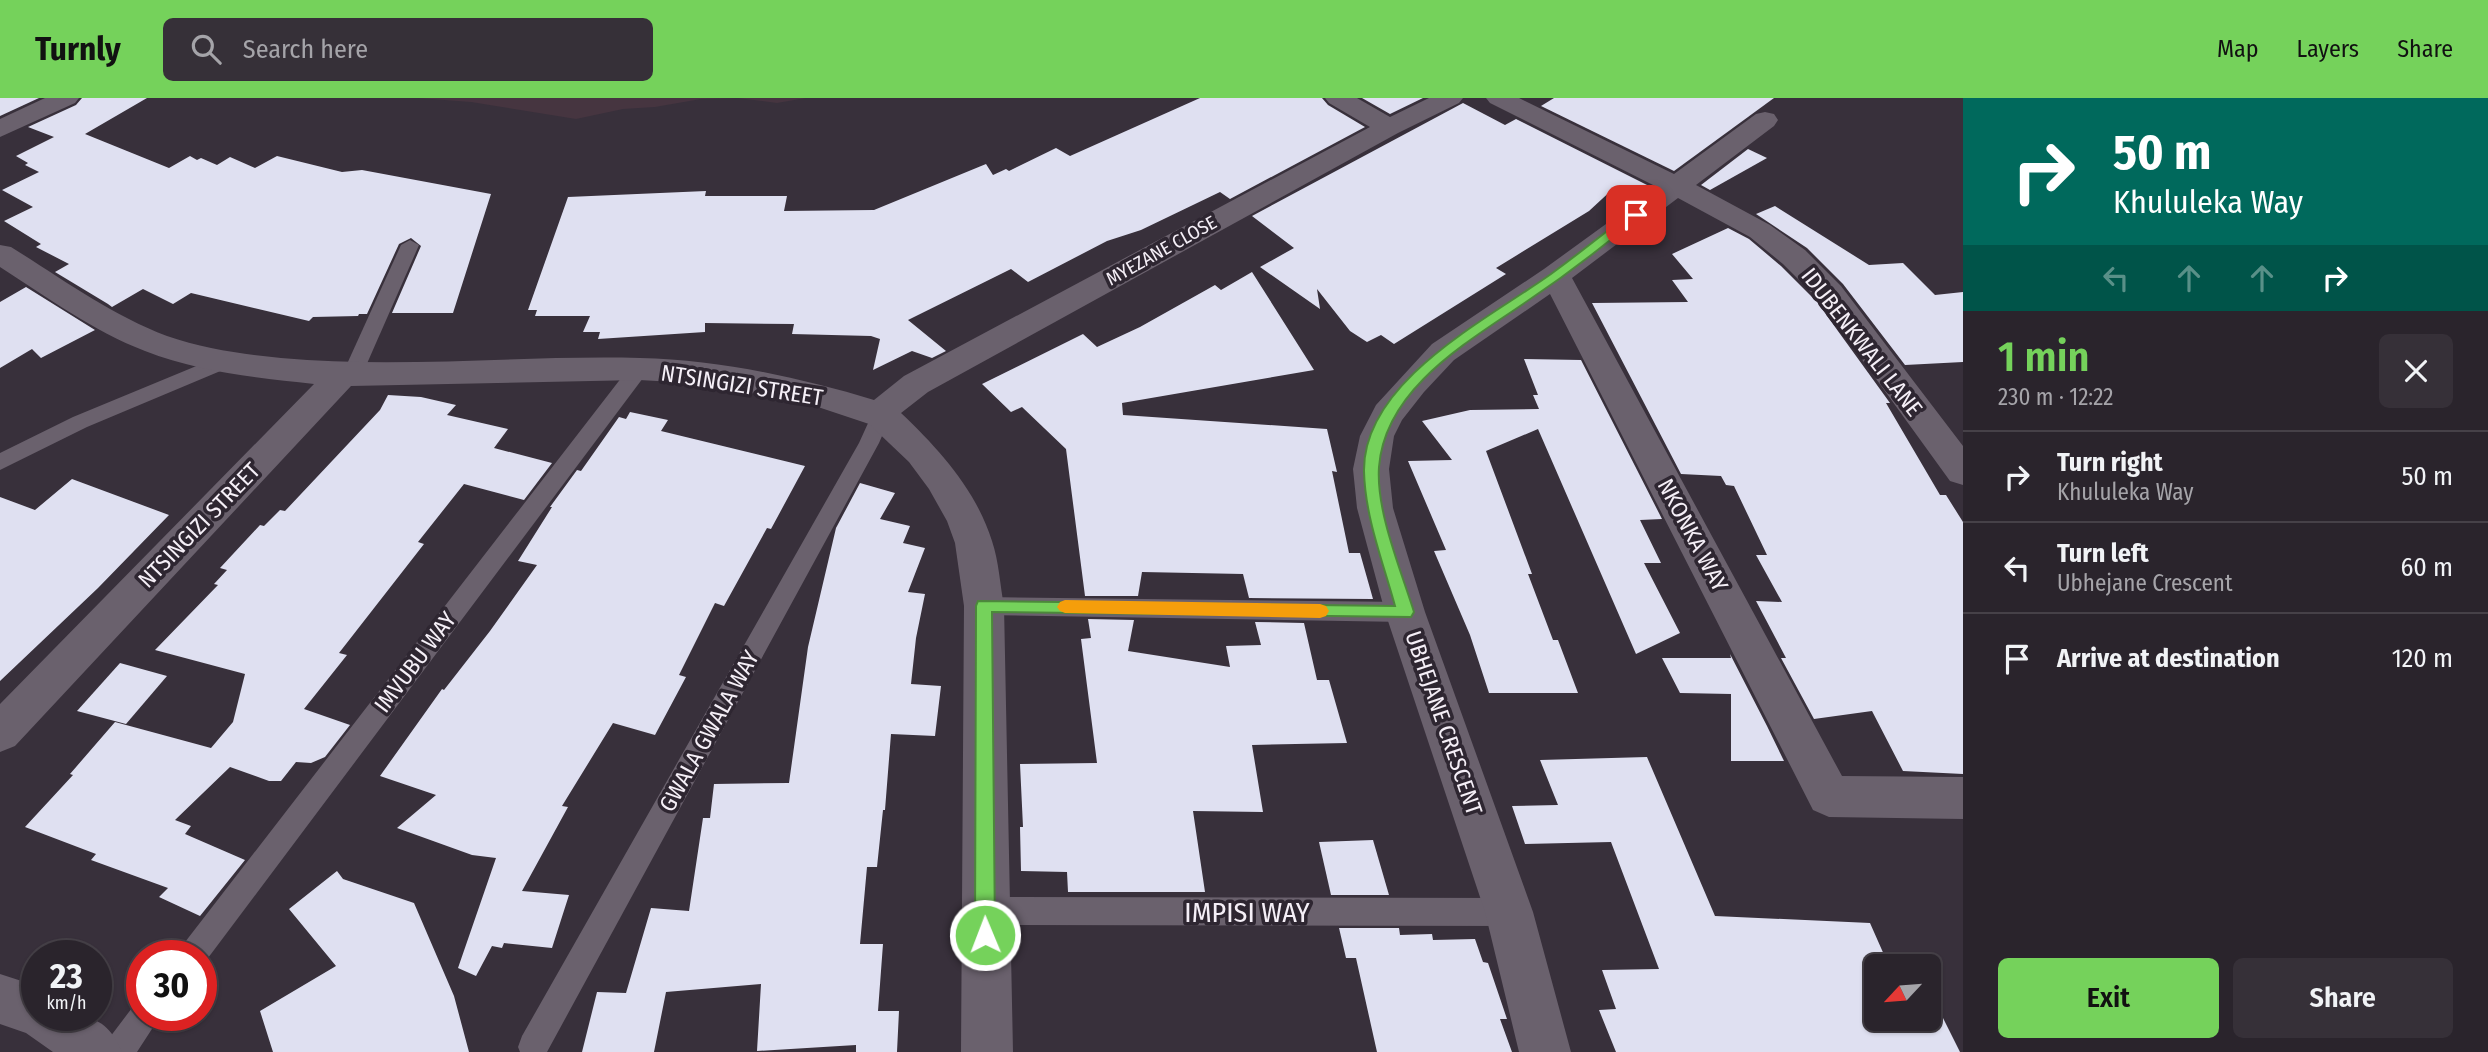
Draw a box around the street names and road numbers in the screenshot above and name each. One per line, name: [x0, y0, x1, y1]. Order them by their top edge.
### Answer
street label: MYEZANE CLOSE: [1102, 211, 1221, 290]
street label: IDUBENKWALI LANE: [1795, 262, 1929, 422]
street label: NTSINGIZI STREET: [659, 358, 825, 412]
street label: NTSINGIZI STREET: [132, 456, 266, 593]
street label: NKONKA WAY: [1652, 474, 1735, 597]
street label: IMVUBU WAY: [368, 606, 462, 718]
street label: UBHEJANE CRESCENT: [1399, 627, 1489, 819]
street label: GWALA GWALA WAY: [653, 645, 765, 817]
street label: IMPISI WAY: [1184, 896, 1310, 929]

